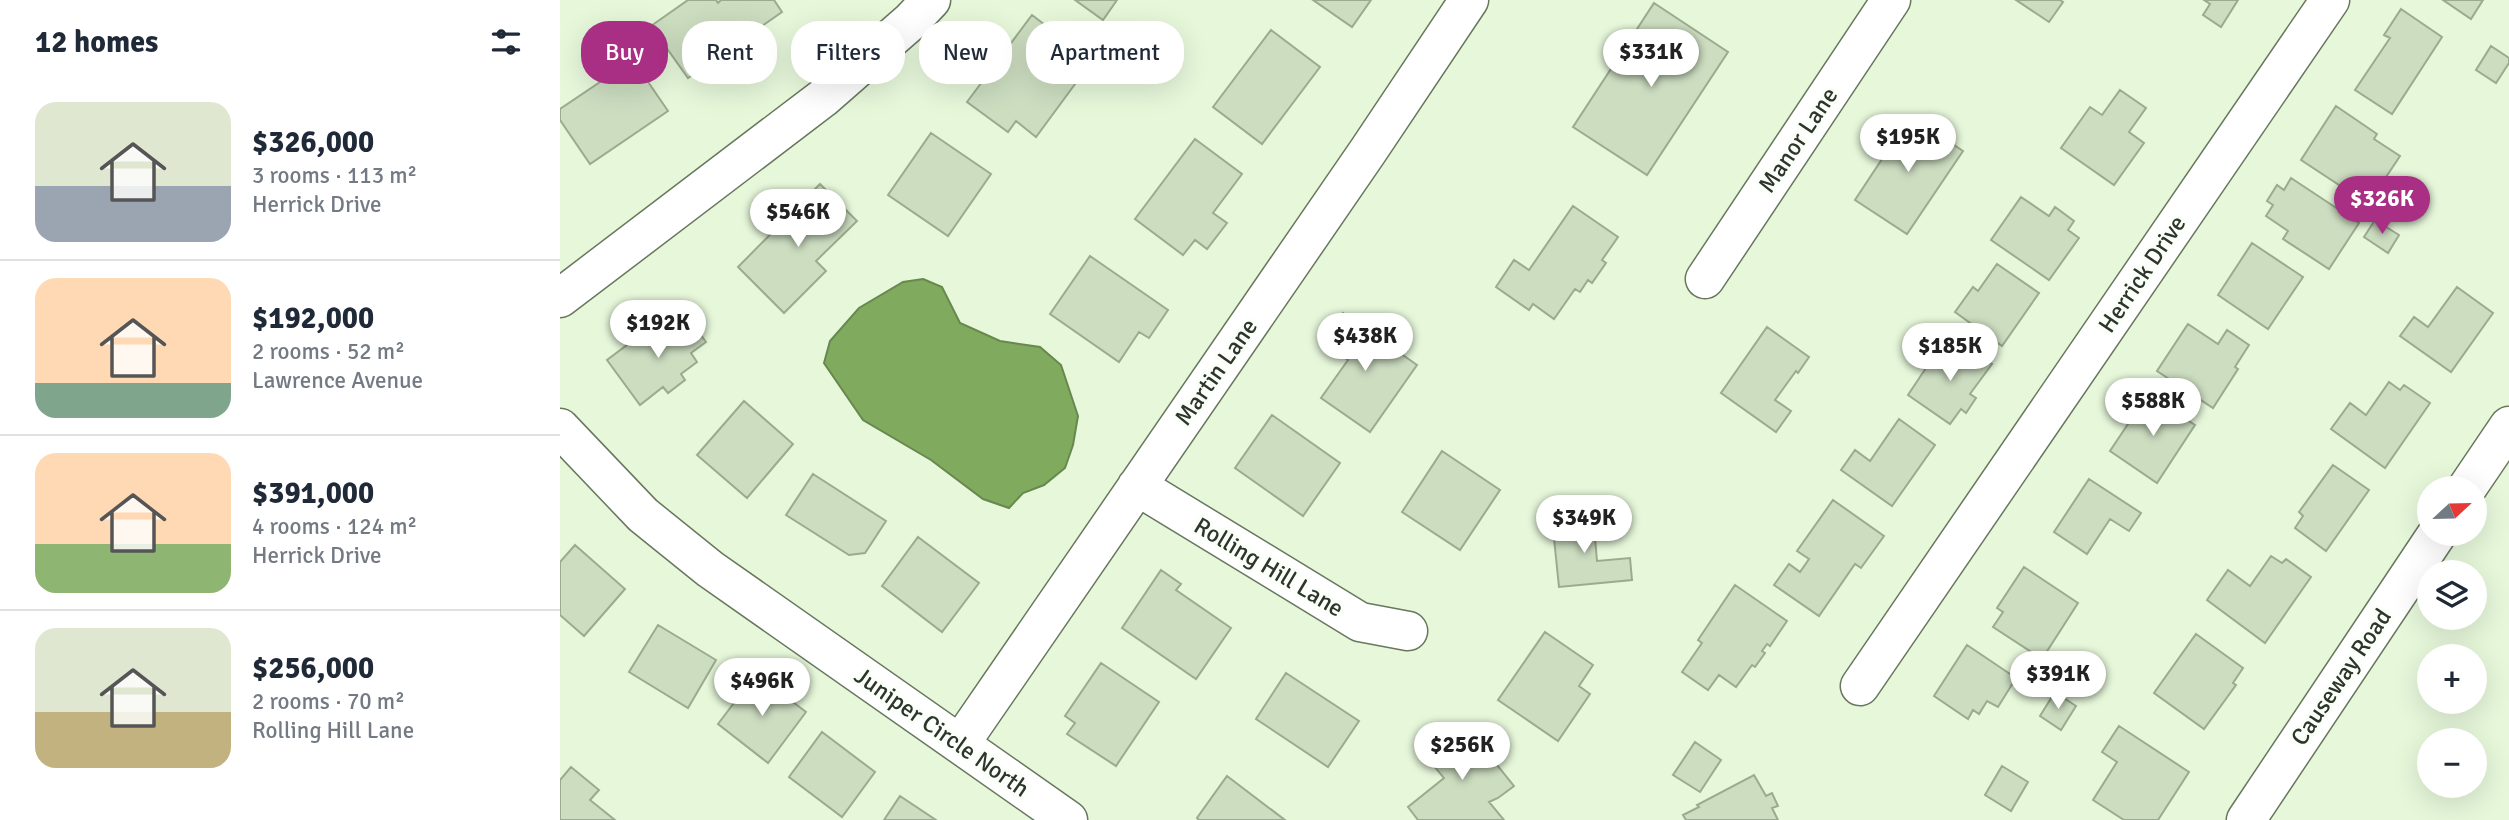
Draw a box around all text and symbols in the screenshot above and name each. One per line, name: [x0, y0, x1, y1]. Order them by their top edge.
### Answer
chip: Buy: [581, 21, 668, 84]
chip: Rent: [682, 21, 777, 84]
chip: Filters: [791, 21, 905, 84]
chip: New: [919, 21, 1012, 84]
chip: Apartment: [1026, 21, 1184, 84]
icon: filters: [487, 23, 525, 61]
text: 12 homes: [35, 24, 158, 61]
pin: $331K: [1602, 29, 1700, 89]
text: $331K: [1619, 37, 1683, 66]
street label: Manor Lane: [1752, 82, 1844, 198]
pin: $195K: [1859, 114, 1957, 174]
text: $195K: [1876, 122, 1940, 151]
text: $326,000: [252, 124, 374, 161]
icon: home: [91, 130, 175, 214]
text: 3 rooms · 113 m²: [252, 161, 417, 190]
pin: $326K: [2333, 176, 2431, 236]
text: $326K: [2350, 184, 2414, 213]
text: Herrick Drive: [252, 190, 381, 219]
pin: $546K: [749, 190, 847, 249]
text: $546K: [766, 197, 830, 226]
street label: Herrick Drive: [2092, 210, 2192, 338]
text: $192,000: [252, 300, 374, 337]
pin: $192K: [609, 300, 707, 360]
icon: home: [91, 306, 175, 390]
text: $192K: [626, 308, 690, 337]
street label: Martin Lane: [1168, 313, 1264, 431]
pin: $438K: [1316, 314, 1414, 373]
text: $438K: [1333, 321, 1397, 350]
pin: $185K: [1901, 324, 1999, 383]
text: $185K: [1918, 331, 1982, 360]
text: 2 rooms · 52 m²: [252, 337, 405, 366]
text: Lawrence Avenue: [252, 366, 423, 395]
pin: $588K: [2104, 378, 2202, 438]
text: $588K: [2121, 386, 2185, 415]
text: $391,000: [252, 475, 374, 512]
north arrow: [2417, 476, 2487, 546]
map controls: [2417, 476, 2487, 798]
icon: home: [91, 481, 175, 565]
pin: $349K: [1535, 496, 1633, 555]
text: $349K: [1552, 503, 1616, 532]
street label: Rolling Hill Lane: [1189, 511, 1349, 623]
text: 4 rooms · 124 m²: [252, 512, 417, 541]
text: Herrick Drive: [252, 541, 381, 570]
button: layers: [2417, 560, 2487, 630]
street label: Causeway Road: [2284, 603, 2398, 751]
button: +: [2417, 644, 2487, 714]
text: $256,000: [252, 650, 374, 687]
pin: $391K: [2009, 652, 2107, 711]
icon: home: [91, 656, 175, 740]
pin: $496K: [713, 658, 811, 718]
text: $391K: [2026, 659, 2090, 688]
street label: Juniper Circle North: [849, 660, 1035, 804]
text: $496K: [730, 666, 794, 695]
text: 2 rooms · 70 m²: [252, 687, 405, 716]
text: Rolling Hill Lane: [252, 716, 414, 745]
pin: $256K: [1413, 722, 1511, 782]
button: −: [2417, 728, 2487, 798]
text: $256K: [1430, 730, 1494, 759]

